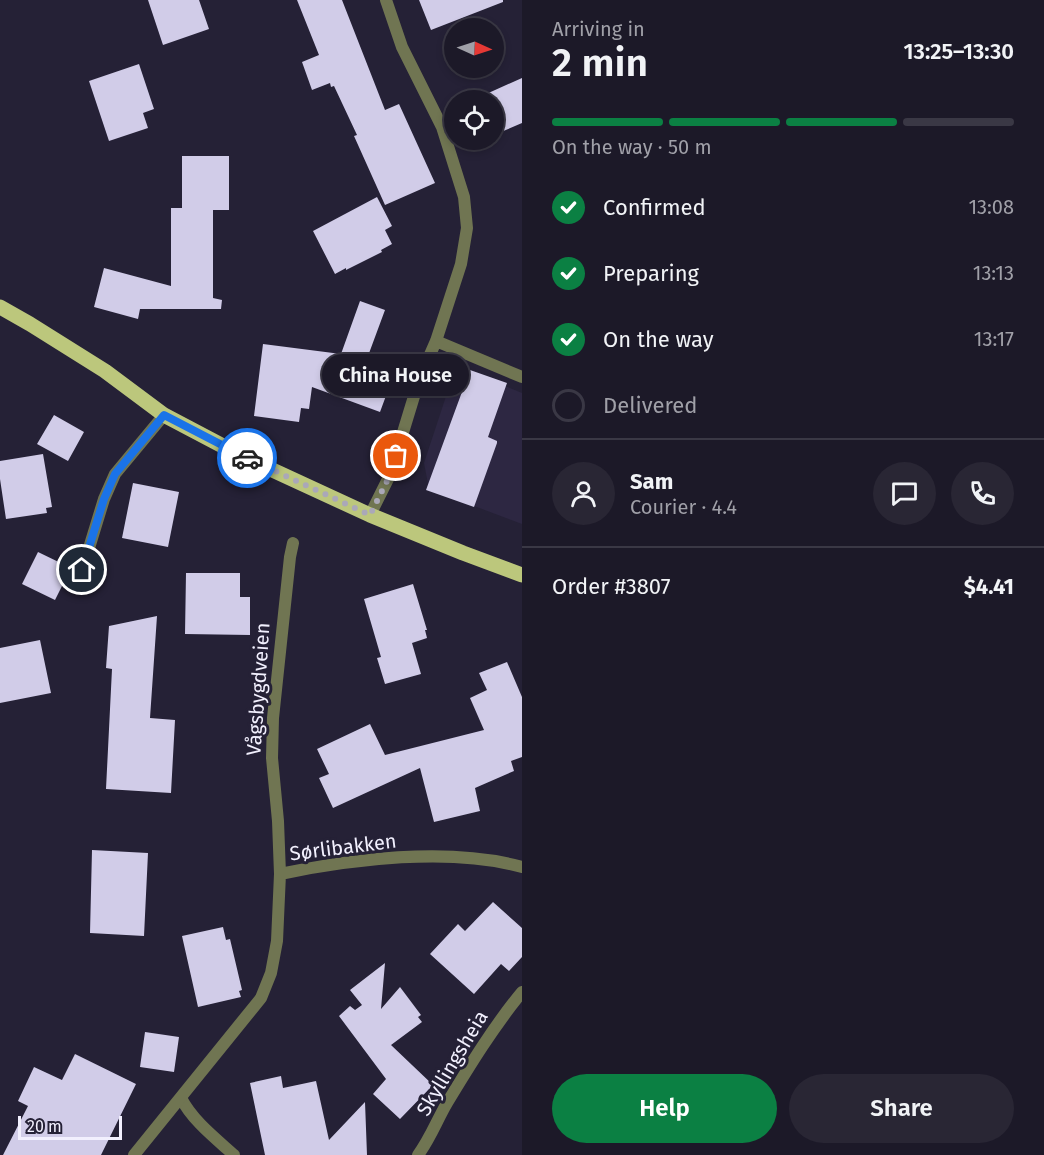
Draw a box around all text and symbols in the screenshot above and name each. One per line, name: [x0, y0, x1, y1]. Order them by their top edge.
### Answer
text: Arriving in: [552, 17, 645, 41]
north arrow: [444, 18, 504, 78]
map controls: [444, 18, 504, 150]
text: 13:25–13:30: [904, 38, 1014, 65]
text: 2 min: [552, 40, 648, 86]
button: locate: [444, 90, 504, 150]
text: On the way · 50 m: [552, 135, 712, 159]
icon: check: [552, 191, 585, 224]
text: Confirmed: [603, 194, 706, 221]
text: 13:08: [968, 195, 1014, 219]
icon: check: [552, 257, 585, 290]
text: Preparing: [603, 260, 699, 287]
text: 13:13: [973, 261, 1014, 285]
icon: check: [552, 323, 585, 356]
text: On the way: [603, 326, 714, 353]
text: 13:17: [974, 327, 1014, 351]
callout: China House: [322, 354, 470, 396]
text: China House: [339, 363, 452, 387]
text: Delivered: [603, 392, 698, 419]
courier: [217, 428, 277, 488]
pin: [370, 430, 421, 481]
icon: bag: [379, 439, 412, 472]
icon: car: [231, 442, 264, 475]
button: person: [552, 462, 615, 525]
button: chat: [873, 462, 936, 525]
button: phone: [951, 462, 1014, 525]
text: Sam: [630, 468, 673, 495]
text: Courier · 4.4: [630, 495, 737, 519]
pin: [56, 544, 107, 595]
icon: home: [65, 553, 98, 586]
text: Order #3807: [552, 573, 670, 600]
text: $4.41: [964, 573, 1014, 600]
street label: Vågsbygdveien: [241, 622, 275, 756]
street label: Sørlibakken: [288, 829, 398, 865]
street label: Skyllingsheia: [411, 1006, 493, 1120]
button: Help: [552, 1074, 777, 1143]
button: Share: [789, 1074, 1014, 1143]
scale bar: [18, 1113, 122, 1140]
text: 20 m: [27, 1117, 62, 1136]

